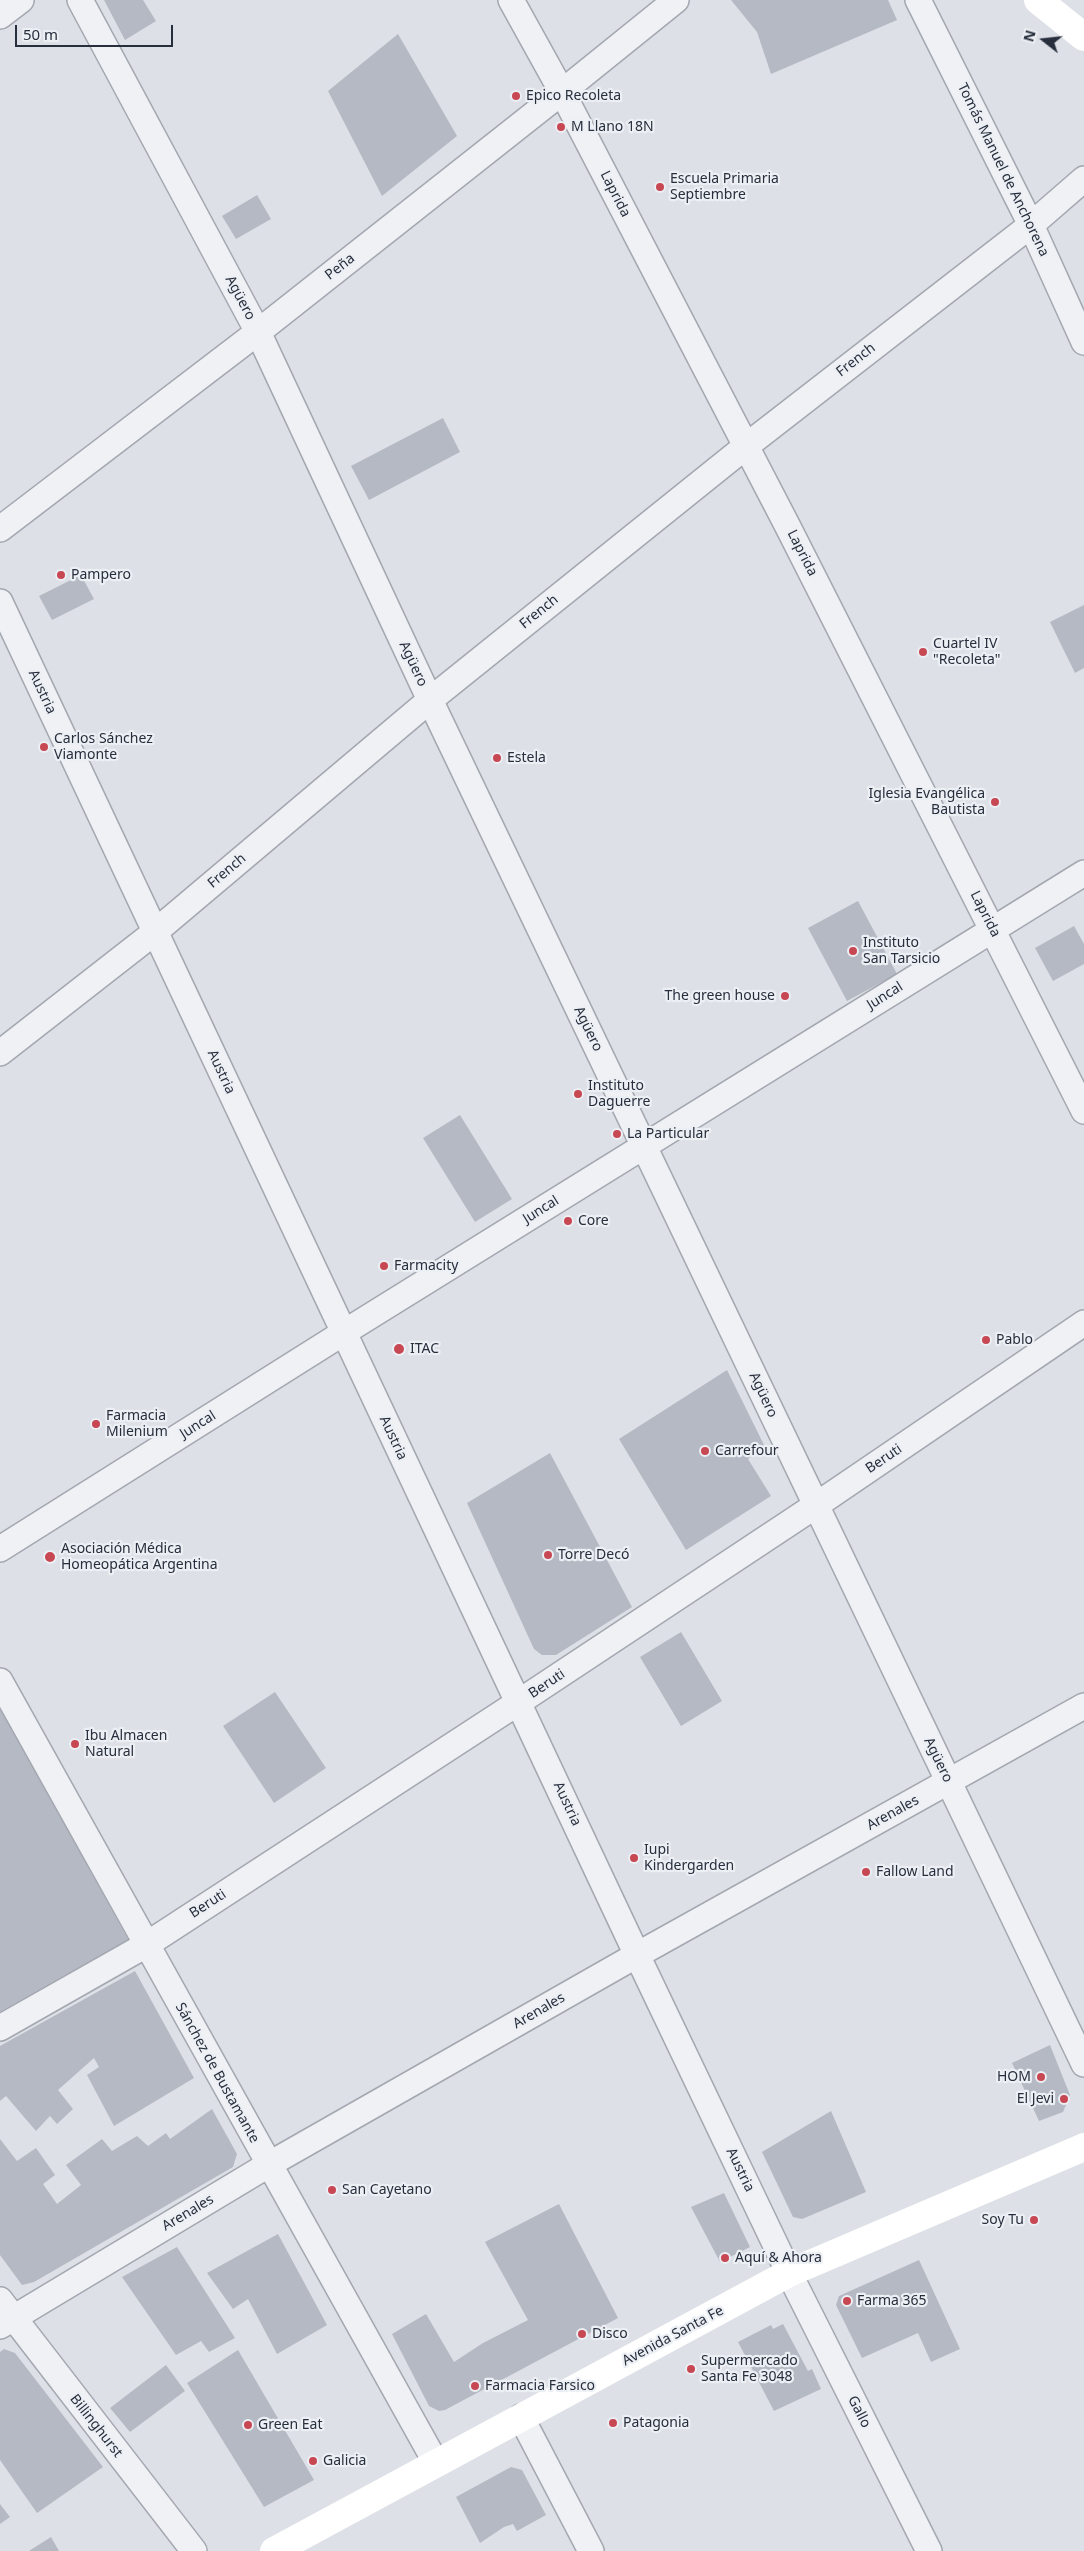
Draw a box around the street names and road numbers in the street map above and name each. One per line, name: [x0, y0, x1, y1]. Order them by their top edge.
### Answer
street label: Tomás Manuel de Anchorena: [954, 80, 1052, 260]
street label: Laprida: [596, 168, 634, 220]
street label: Peña: [322, 250, 358, 284]
street label: Agüero: [221, 273, 259, 323]
street label: French: [833, 340, 879, 380]
street label: Laprida: [783, 527, 821, 579]
street label: French: [516, 591, 562, 633]
street label: Agüero: [395, 639, 431, 689]
street label: Austria: [25, 667, 59, 717]
street label: French: [204, 850, 250, 892]
street label: Laprida: [966, 888, 1004, 940]
street label: Juncal: [864, 978, 906, 1014]
street label: Agüero: [570, 1004, 606, 1054]
street label: Austria: [204, 1047, 238, 1097]
street label: Juncal: [520, 1192, 562, 1228]
street label: Agüero: [745, 1370, 781, 1420]
street label: Juncal: [177, 1407, 219, 1443]
street label: Austria: [376, 1413, 410, 1463]
street label: Beruti: [863, 1441, 905, 1477]
street label: Beruti: [526, 1666, 568, 1702]
street label: Agüero: [920, 1735, 956, 1785]
street label: Austria: [550, 1779, 584, 1829]
street label: Arenales: [864, 1792, 922, 1834]
street label: Beruti: [187, 1886, 229, 1922]
street label: Arenales: [510, 1989, 568, 2033]
street label: Sánchez de Bustamante: [171, 2000, 263, 2146]
street label: Austria: [722, 2145, 758, 2195]
street label: Arenales: [159, 2191, 217, 2235]
street label: Avenida Santa Fe: [620, 2302, 726, 2370]
street label: Billinghurst: [66, 2391, 126, 2461]
street label: Gallo: [844, 2393, 874, 2431]

